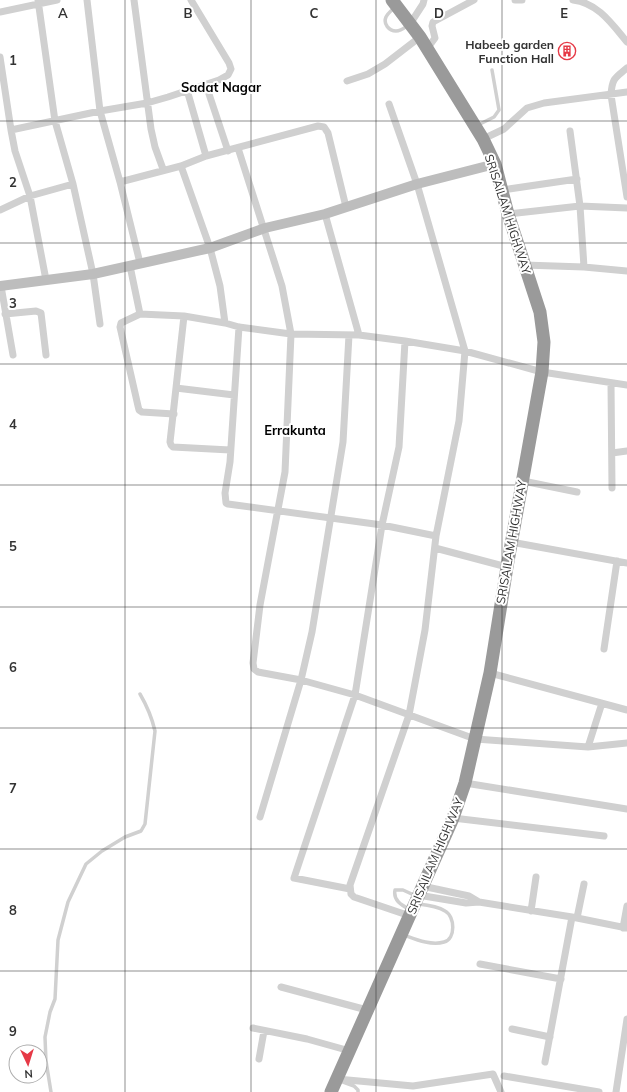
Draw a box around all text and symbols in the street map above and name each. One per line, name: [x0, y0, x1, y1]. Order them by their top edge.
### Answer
text: A: [58, 5, 68, 21]
text: B: [184, 5, 193, 21]
text: C: [310, 5, 319, 21]
text: D: [434, 5, 444, 21]
text: E: [560, 5, 568, 21]
place label: Habeeb garden Function Hall: [465, 37, 554, 66]
building icon: Habeeb garden Function Hall: [557, 41, 577, 61]
text: 1: [9, 52, 17, 68]
district label: Sadat Nagar: [181, 79, 262, 95]
street label: SRISAILAM HIGHWAY: [482, 152, 535, 276]
text: 2: [9, 174, 17, 190]
text: 3: [9, 295, 17, 311]
text: 4: [9, 416, 17, 432]
district label: Errakunta: [264, 422, 326, 438]
street label: SRISAILAM HIGHWAY: [493, 478, 529, 605]
text: 5: [9, 538, 17, 554]
text: 6: [9, 659, 17, 675]
text: 7: [9, 780, 17, 796]
street label: SRISAILAM HIGHWAY: [404, 795, 467, 917]
text: 8: [9, 902, 17, 918]
text: 9: [9, 1023, 17, 1039]
north arrow: [8, 1044, 48, 1084]
text: N: [24, 1067, 33, 1081]

